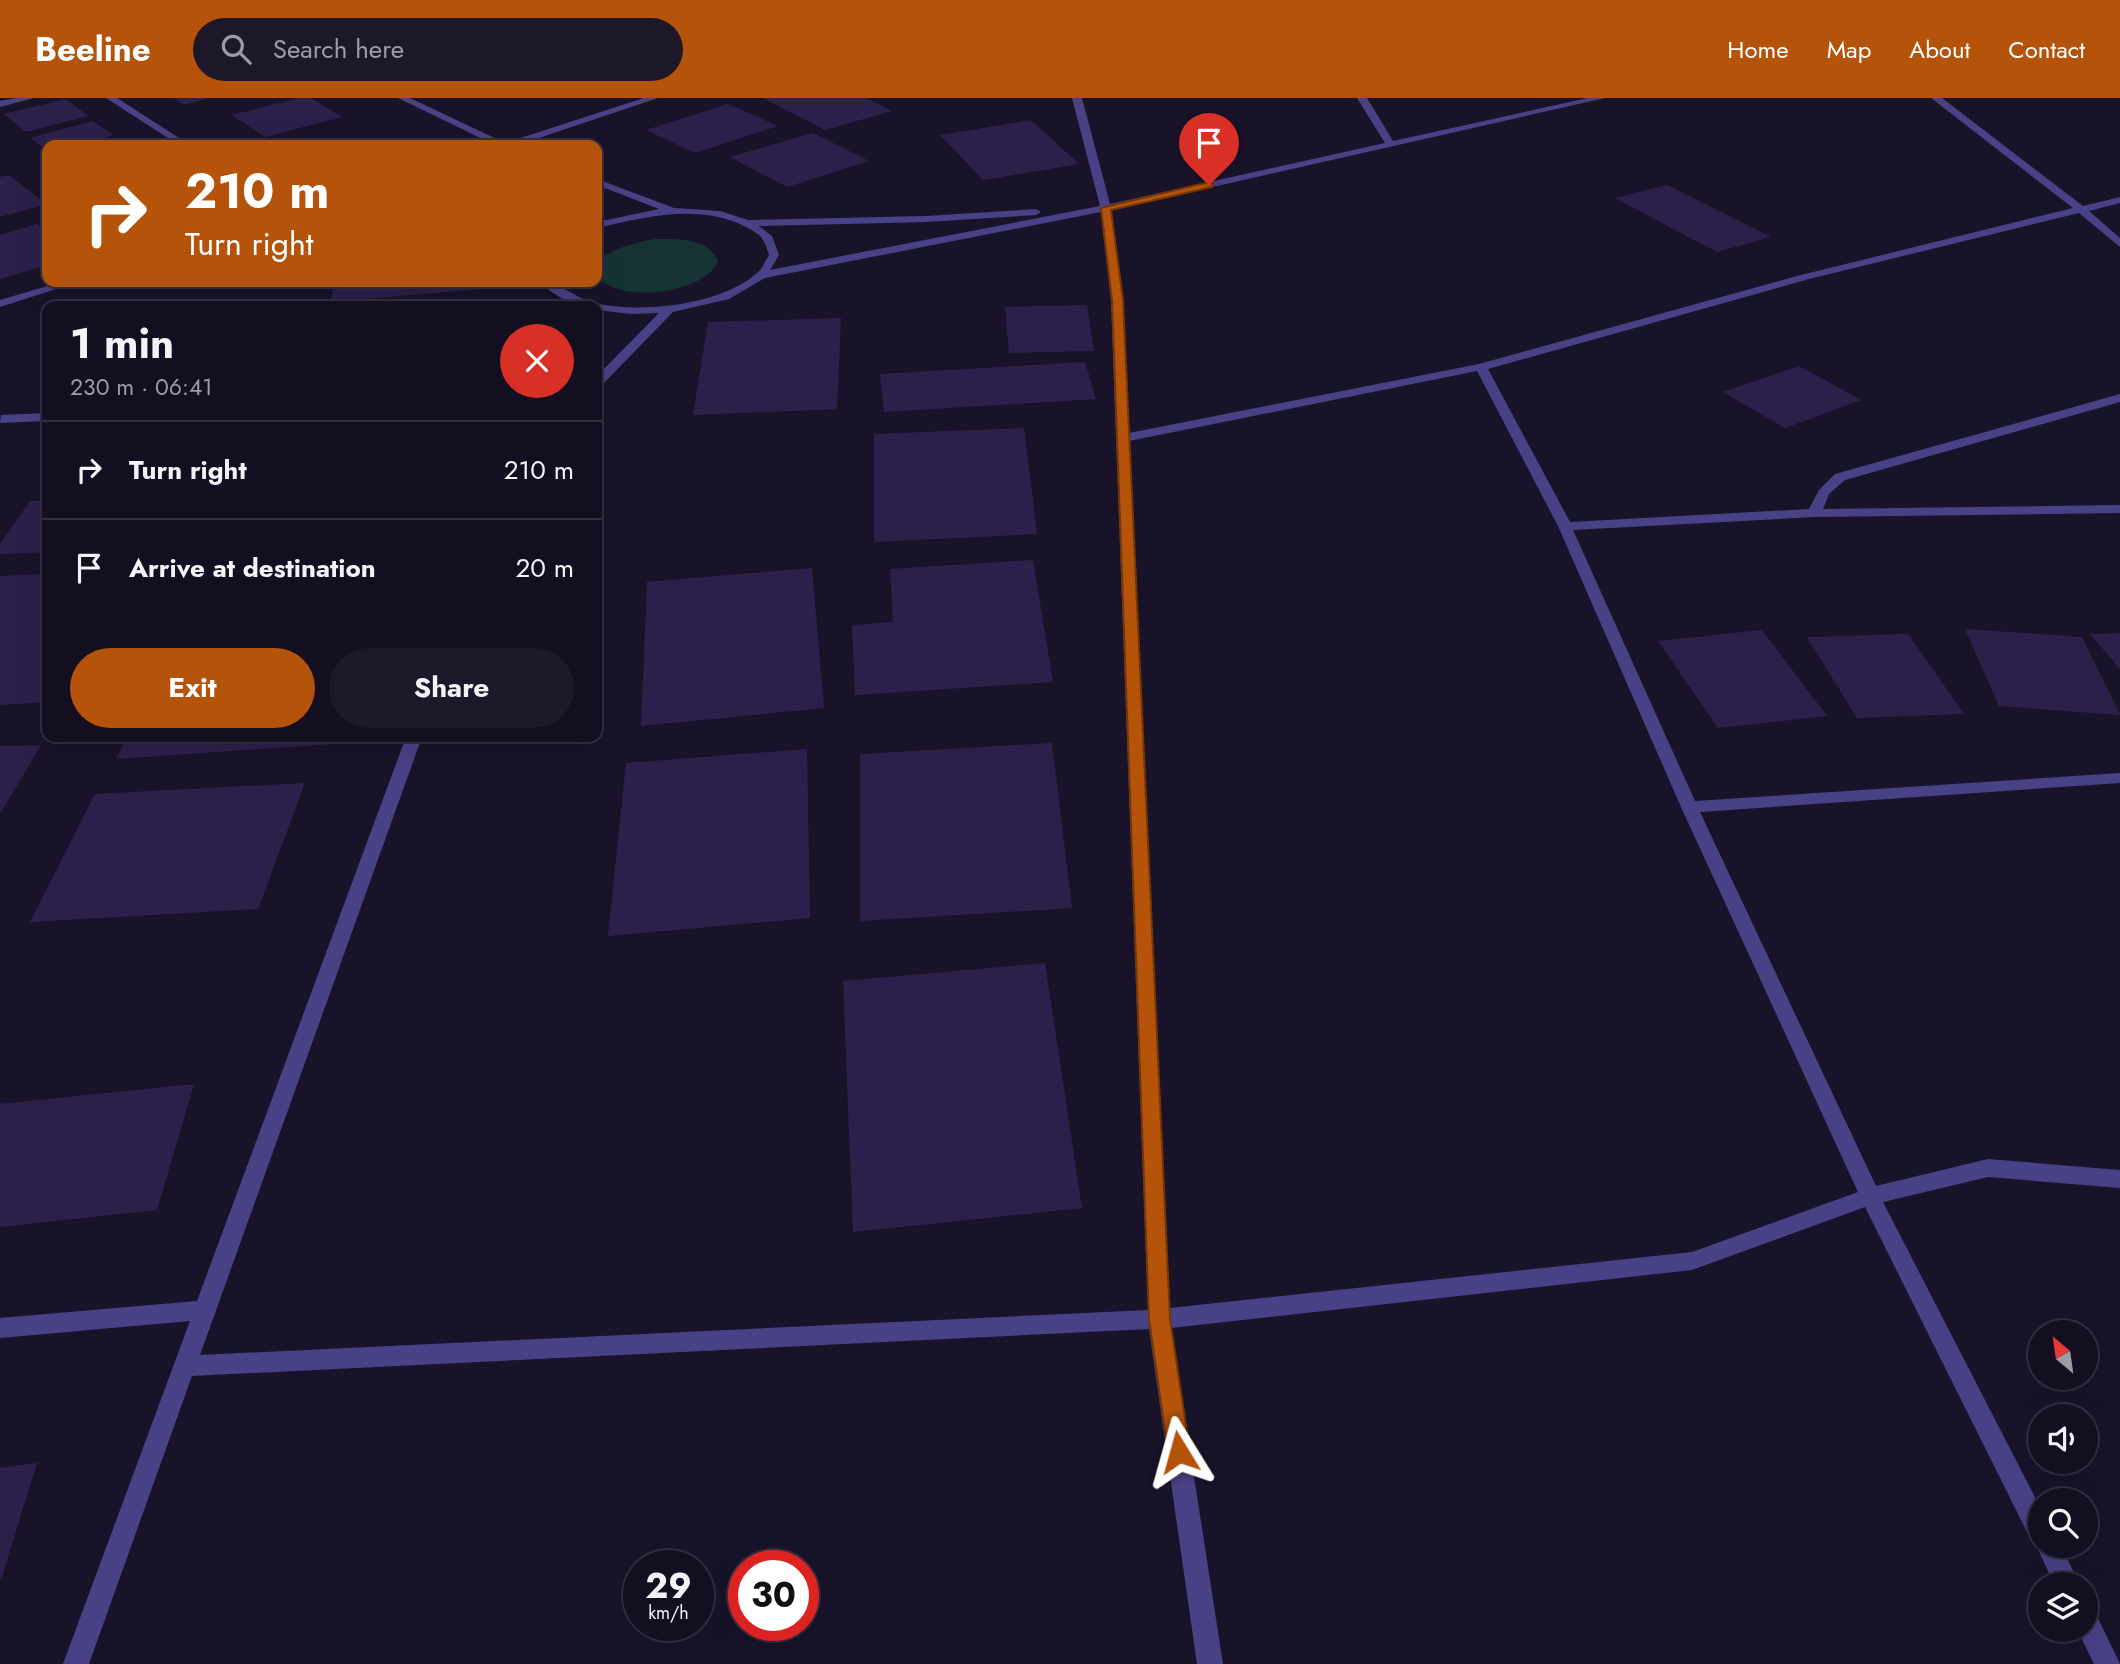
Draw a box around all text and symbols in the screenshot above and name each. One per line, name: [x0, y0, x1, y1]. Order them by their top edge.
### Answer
search box: [193, 18, 683, 81]
text: Beeline: [35, 26, 151, 73]
icon: search: [217, 30, 255, 68]
text: Search here: [273, 30, 404, 68]
text: Home: [1727, 32, 1789, 67]
text: Map: [1827, 32, 1871, 67]
text: About: [1909, 32, 1970, 67]
text: Contact: [2008, 32, 2085, 67]
pin: [1179, 113, 1239, 185]
icon: arrive: [1190, 124, 1228, 162]
text: 210 m: [185, 156, 329, 226]
icon: right: [70, 168, 161, 259]
text: Turn right: [185, 221, 314, 267]
text: 1 min: [70, 313, 174, 374]
button: close: [500, 324, 574, 398]
text: 230 m · 06:41: [70, 370, 213, 404]
icon: right: [70, 451, 108, 489]
text: Turn right: [129, 451, 247, 489]
text: 210 m: [504, 451, 574, 489]
icon: arrive: [70, 549, 108, 587]
text: Arrive at destination: [129, 549, 376, 587]
text: 20 m: [516, 549, 574, 587]
button: Exit: [70, 648, 315, 728]
button: Share: [329, 648, 574, 728]
north arrow: [2028, 1320, 2098, 1390]
map controls: [2028, 1320, 2098, 1642]
button: sound: [2028, 1404, 2098, 1474]
position arrow: [1142, 1415, 1216, 1489]
button: search: [2028, 1488, 2098, 1558]
speed limit sign: 30: [728, 1550, 819, 1641]
text: 29: [645, 1561, 692, 1611]
button: layers: [2028, 1572, 2098, 1642]
text: km/h: [648, 1600, 689, 1626]

